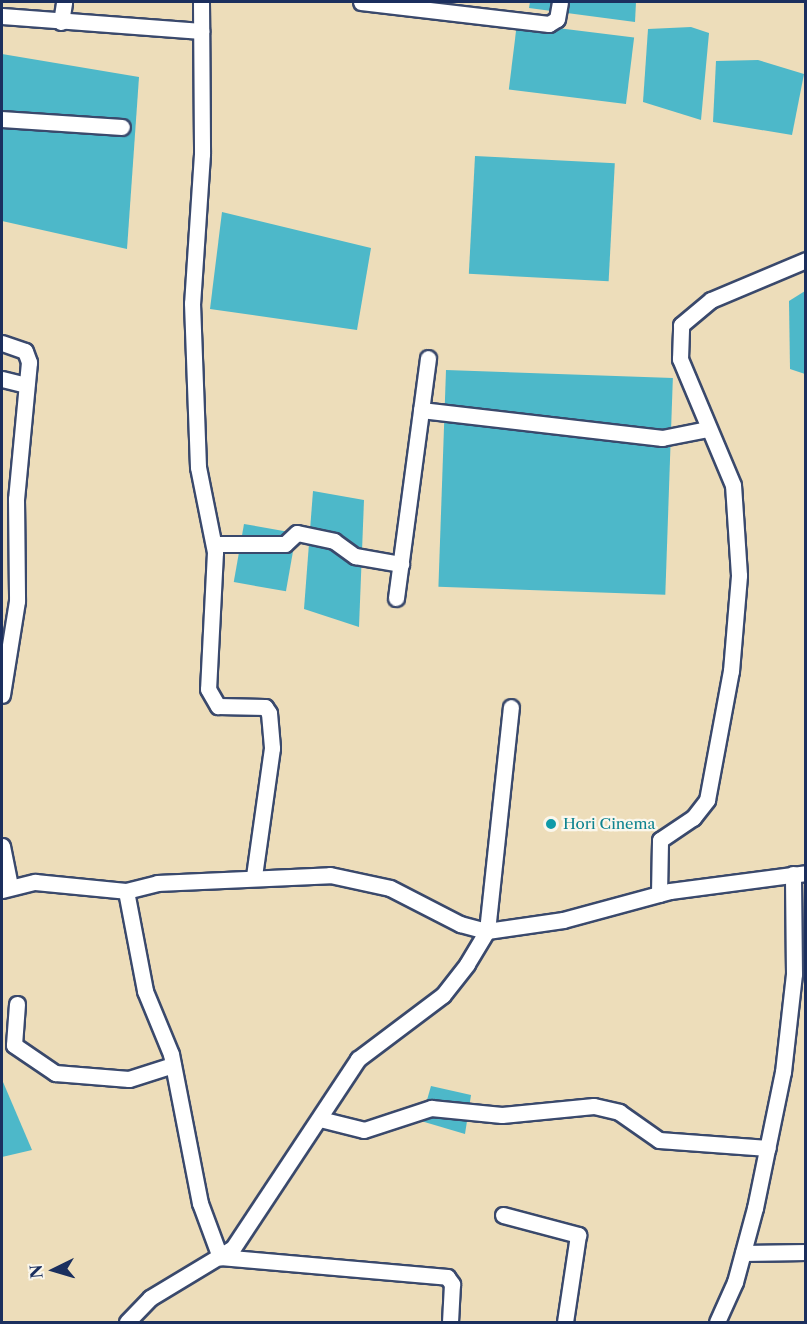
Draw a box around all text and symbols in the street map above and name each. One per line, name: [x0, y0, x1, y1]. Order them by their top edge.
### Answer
place label: Hori Cinema: [563, 815, 655, 833]
marker: Hori Cinema: [544, 817, 558, 831]
north arrow: [24, 1240, 84, 1300]
text: N: [26, 1264, 47, 1279]

